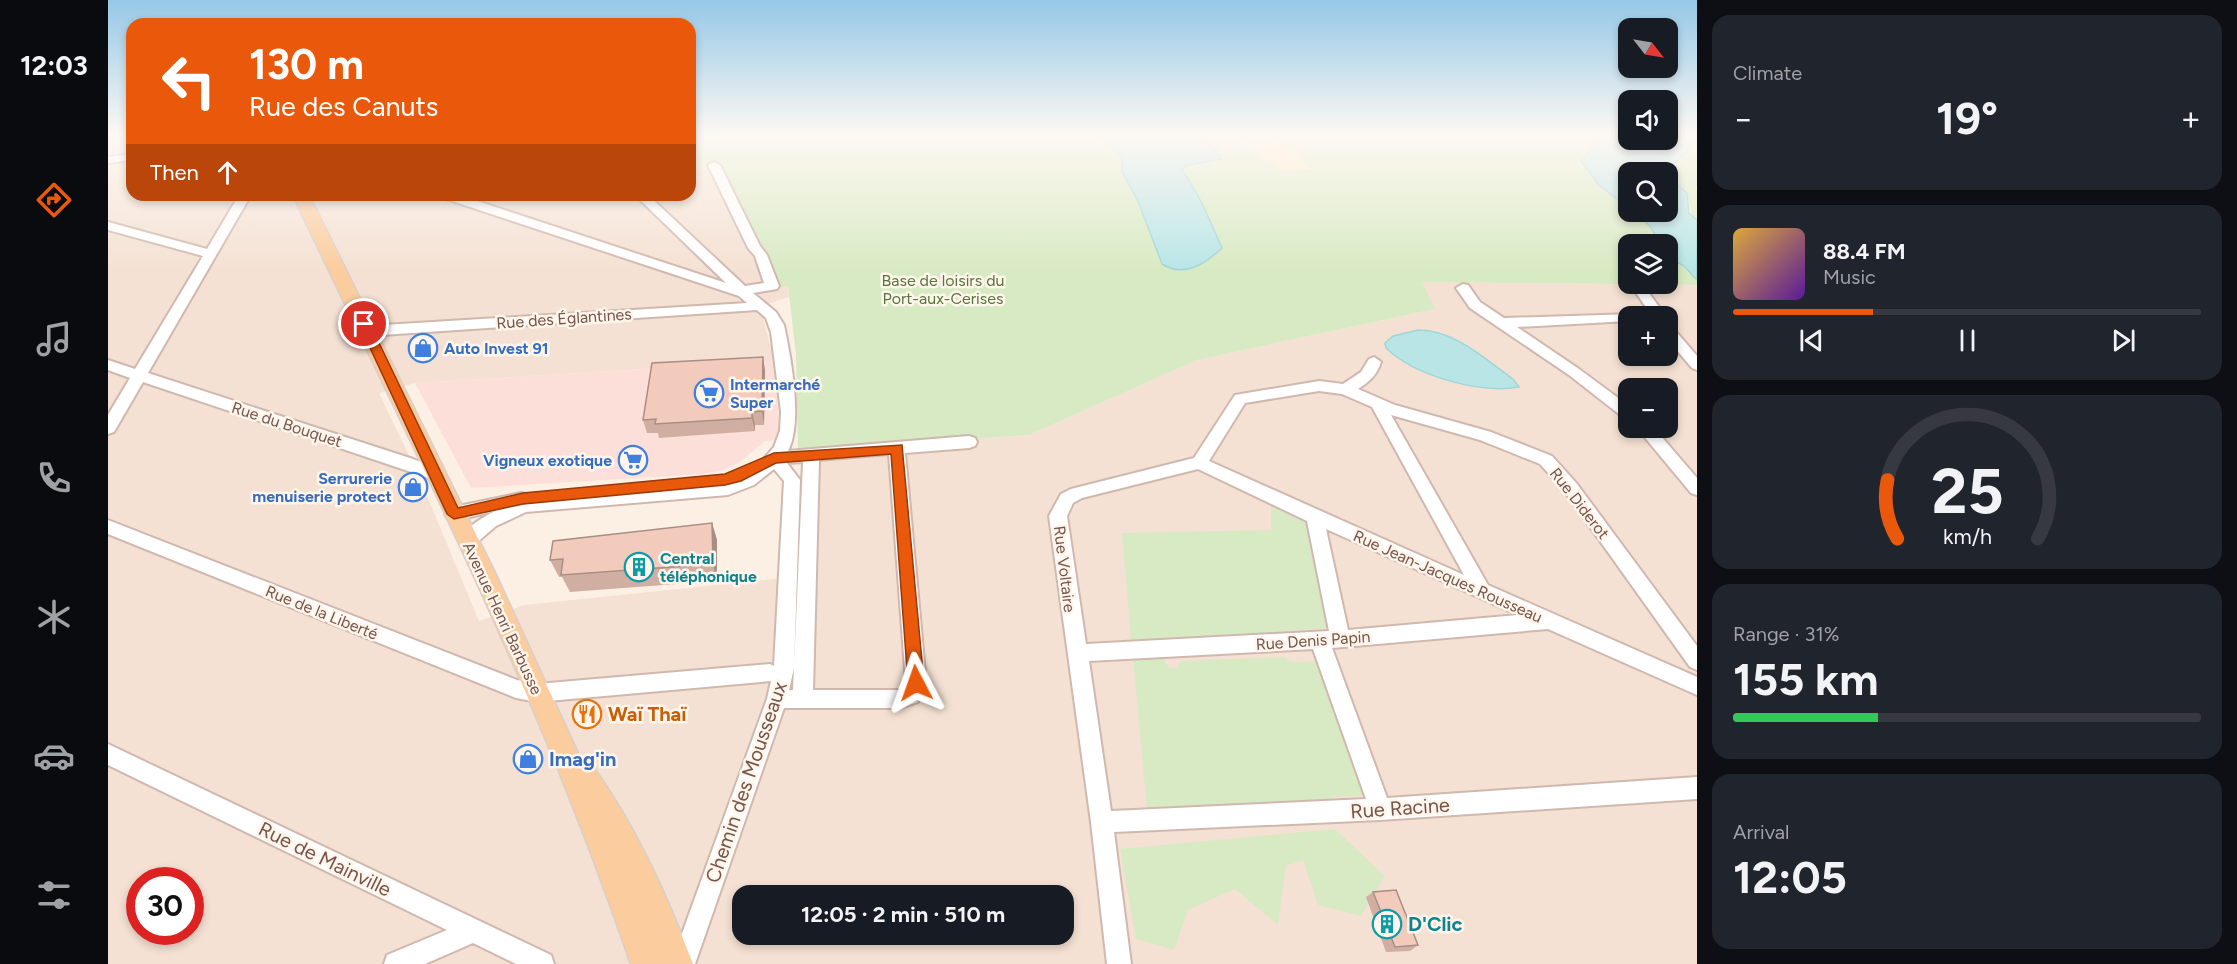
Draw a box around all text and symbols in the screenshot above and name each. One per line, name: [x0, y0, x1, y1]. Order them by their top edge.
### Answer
north arrow: [1618, 18, 1678, 78]
map controls: [1618, 18, 1678, 438]
text: 130 m: [249, 39, 364, 90]
icon: left: [150, 42, 228, 120]
text: 12:03: [20, 49, 88, 82]
text: Climate: [1733, 61, 1802, 85]
text: Rue des Canuts: [249, 90, 438, 123]
button: sound: [1618, 90, 1678, 150]
text: 19°: [1936, 91, 1998, 145]
text: −: [1733, 99, 1754, 138]
text: +: [2180, 99, 2201, 138]
icon: ahead: [211, 156, 244, 189]
text: Then: [150, 159, 199, 186]
button: search: [1618, 162, 1678, 222]
icon: directions: [33, 179, 75, 221]
button: layers: [1618, 234, 1678, 294]
text: 88.4 FM: [1823, 238, 1906, 265]
text: Music: [1823, 265, 1876, 289]
park label: Base de loisirs du Port-aux-Cerises: [882, 271, 1004, 308]
pin: [338, 298, 389, 349]
street label: Rue des Églantines: [496, 304, 632, 333]
button: +: [1618, 306, 1678, 366]
icon: arrive: [347, 307, 380, 340]
icon: music: [33, 318, 75, 360]
icon: previous: [1795, 324, 1828, 357]
icon: pause: [1951, 324, 1984, 357]
icon: next: [2107, 324, 2140, 357]
shop icon: Auto Invest 91: [407, 332, 439, 364]
place label: Auto Invest 91: [444, 339, 549, 358]
place label: Intermarché Super: [730, 375, 820, 412]
supermarket icon: Intermarché Super: [693, 377, 725, 409]
button: −: [1618, 378, 1678, 438]
street label: Rue du Bouquet: [229, 398, 344, 451]
supermarket icon: Vigneux exotique: [617, 444, 649, 476]
place label: Vigneux exotique: [483, 451, 612, 470]
text: 25: [1931, 454, 2003, 529]
icon: phone: [33, 457, 75, 499]
street label: Rue Diderot: [1546, 464, 1613, 543]
place label: Serrurerie menuiserie protect: [252, 469, 392, 506]
shop icon: Serrurerie menuiserie protect: [397, 471, 429, 503]
text: km/h: [1943, 524, 1991, 549]
street label: Rue Voltaire: [1050, 525, 1079, 614]
street label: Rue Jean-Jacques Rousseau: [1350, 526, 1545, 627]
street label: Avenue Henri Barbusse: [459, 539, 546, 698]
place label: Central téléphonique: [660, 549, 757, 586]
building icon: Central téléphonique: [623, 551, 655, 583]
street label: Rue de la Liberté: [263, 581, 381, 644]
icon: climate: [33, 596, 75, 638]
text: Range · 31%: [1733, 622, 1839, 646]
street label: Rue Denis Papin: [1255, 627, 1371, 654]
position arrow: [884, 651, 948, 715]
text: 155 km: [1733, 652, 1878, 706]
street label: Chemin des Mousseaux: [700, 678, 792, 886]
restaurant icon: Waï Thaï: [571, 698, 603, 730]
place label: Waï Thaï: [608, 702, 687, 726]
icon: car: [33, 735, 75, 777]
shop icon: Imag'in: [512, 743, 544, 775]
place label: Imag'in: [549, 747, 616, 771]
street label: Rue Racine: [1349, 793, 1451, 823]
street label: Rue de Mainville: [255, 817, 395, 902]
text: Arrival: [1733, 820, 1789, 844]
text: 12:05: [1733, 850, 1847, 904]
speed limit sign: 30: [126, 867, 204, 945]
icon: filters: [33, 874, 75, 916]
text: 12:05 · 2 min · 510 m: [801, 901, 1005, 928]
building icon: D'Clic: [1371, 908, 1403, 940]
place label: D'Clic: [1408, 912, 1463, 936]

